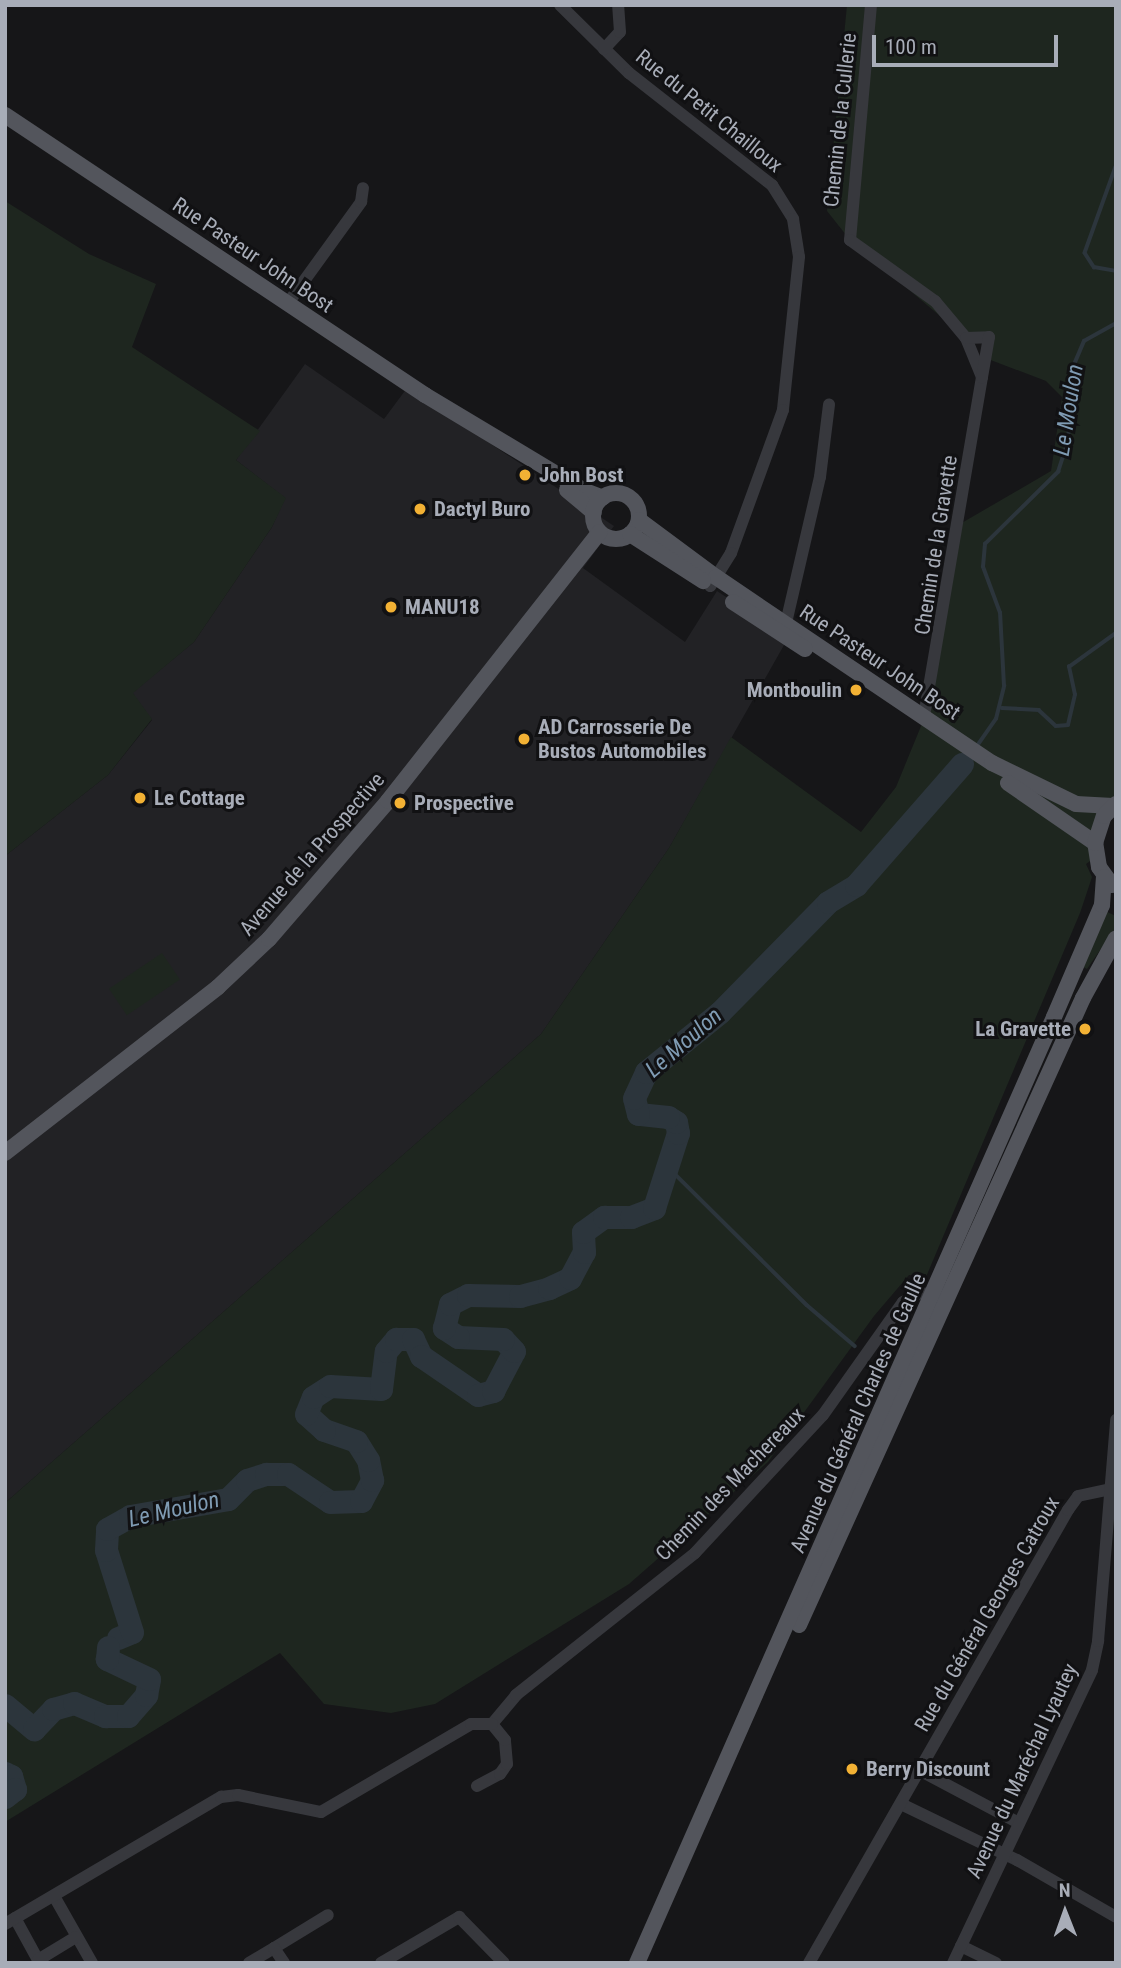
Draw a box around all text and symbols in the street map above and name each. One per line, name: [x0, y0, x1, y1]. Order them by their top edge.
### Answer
scale bar: [876, 21, 1062, 65]
street label: Chemin de la Cullerie: [818, 32, 862, 208]
text: 100 m: [885, 35, 937, 59]
street label: Rue du Petit Chailloux: [631, 44, 787, 178]
street label: Rue Pasteur John Bost: [168, 192, 338, 318]
water label: Le Moulon: [1048, 362, 1090, 458]
street label: Chemin de la Gravette: [909, 453, 963, 637]
place label: John Bost: [539, 462, 623, 488]
marker: John Bost: [517, 467, 533, 483]
place label: Dactyl Buro: [434, 496, 530, 522]
marker: Dactyl Buro: [412, 501, 428, 517]
place label: MANU18: [405, 594, 480, 620]
marker: MANU18: [383, 599, 399, 615]
street label: Rue Pasteur John Bost: [795, 599, 965, 725]
place label: Montboulin: [747, 677, 842, 703]
marker: Montboulin: [848, 682, 864, 698]
place label: AD Carrosserie De Bustos Automobiles: [538, 714, 707, 764]
marker: AD Carrosserie De Bustos Automobiles: [516, 731, 532, 747]
street label: Avenue de la Prospective: [234, 767, 390, 941]
place label: Le Cottage: [154, 785, 245, 811]
marker: Le Cottage: [132, 790, 148, 806]
place label: Prospective: [414, 790, 514, 816]
marker: Prospective: [392, 795, 408, 811]
water label: Le Moulon: [640, 1002, 728, 1084]
place label: La Gravette: [975, 1016, 1071, 1042]
marker: La Gravette: [1077, 1021, 1093, 1037]
street label: Avenue du Général Charles de Gaulle: [785, 1269, 931, 1557]
street label: Chemin des Machereaux: [650, 1402, 810, 1566]
water label: Le Moulon: [126, 1486, 222, 1534]
street label: Rue du Général Georges Catroux: [909, 1492, 1065, 1736]
street label: Avenue du Maréchal Lyautey: [961, 1660, 1083, 1882]
place label: Berry Discount: [866, 1756, 990, 1782]
marker: Berry Discount: [844, 1761, 860, 1777]
north arrow: [1030, 1877, 1100, 1947]
text: N: [1059, 1879, 1071, 1902]

